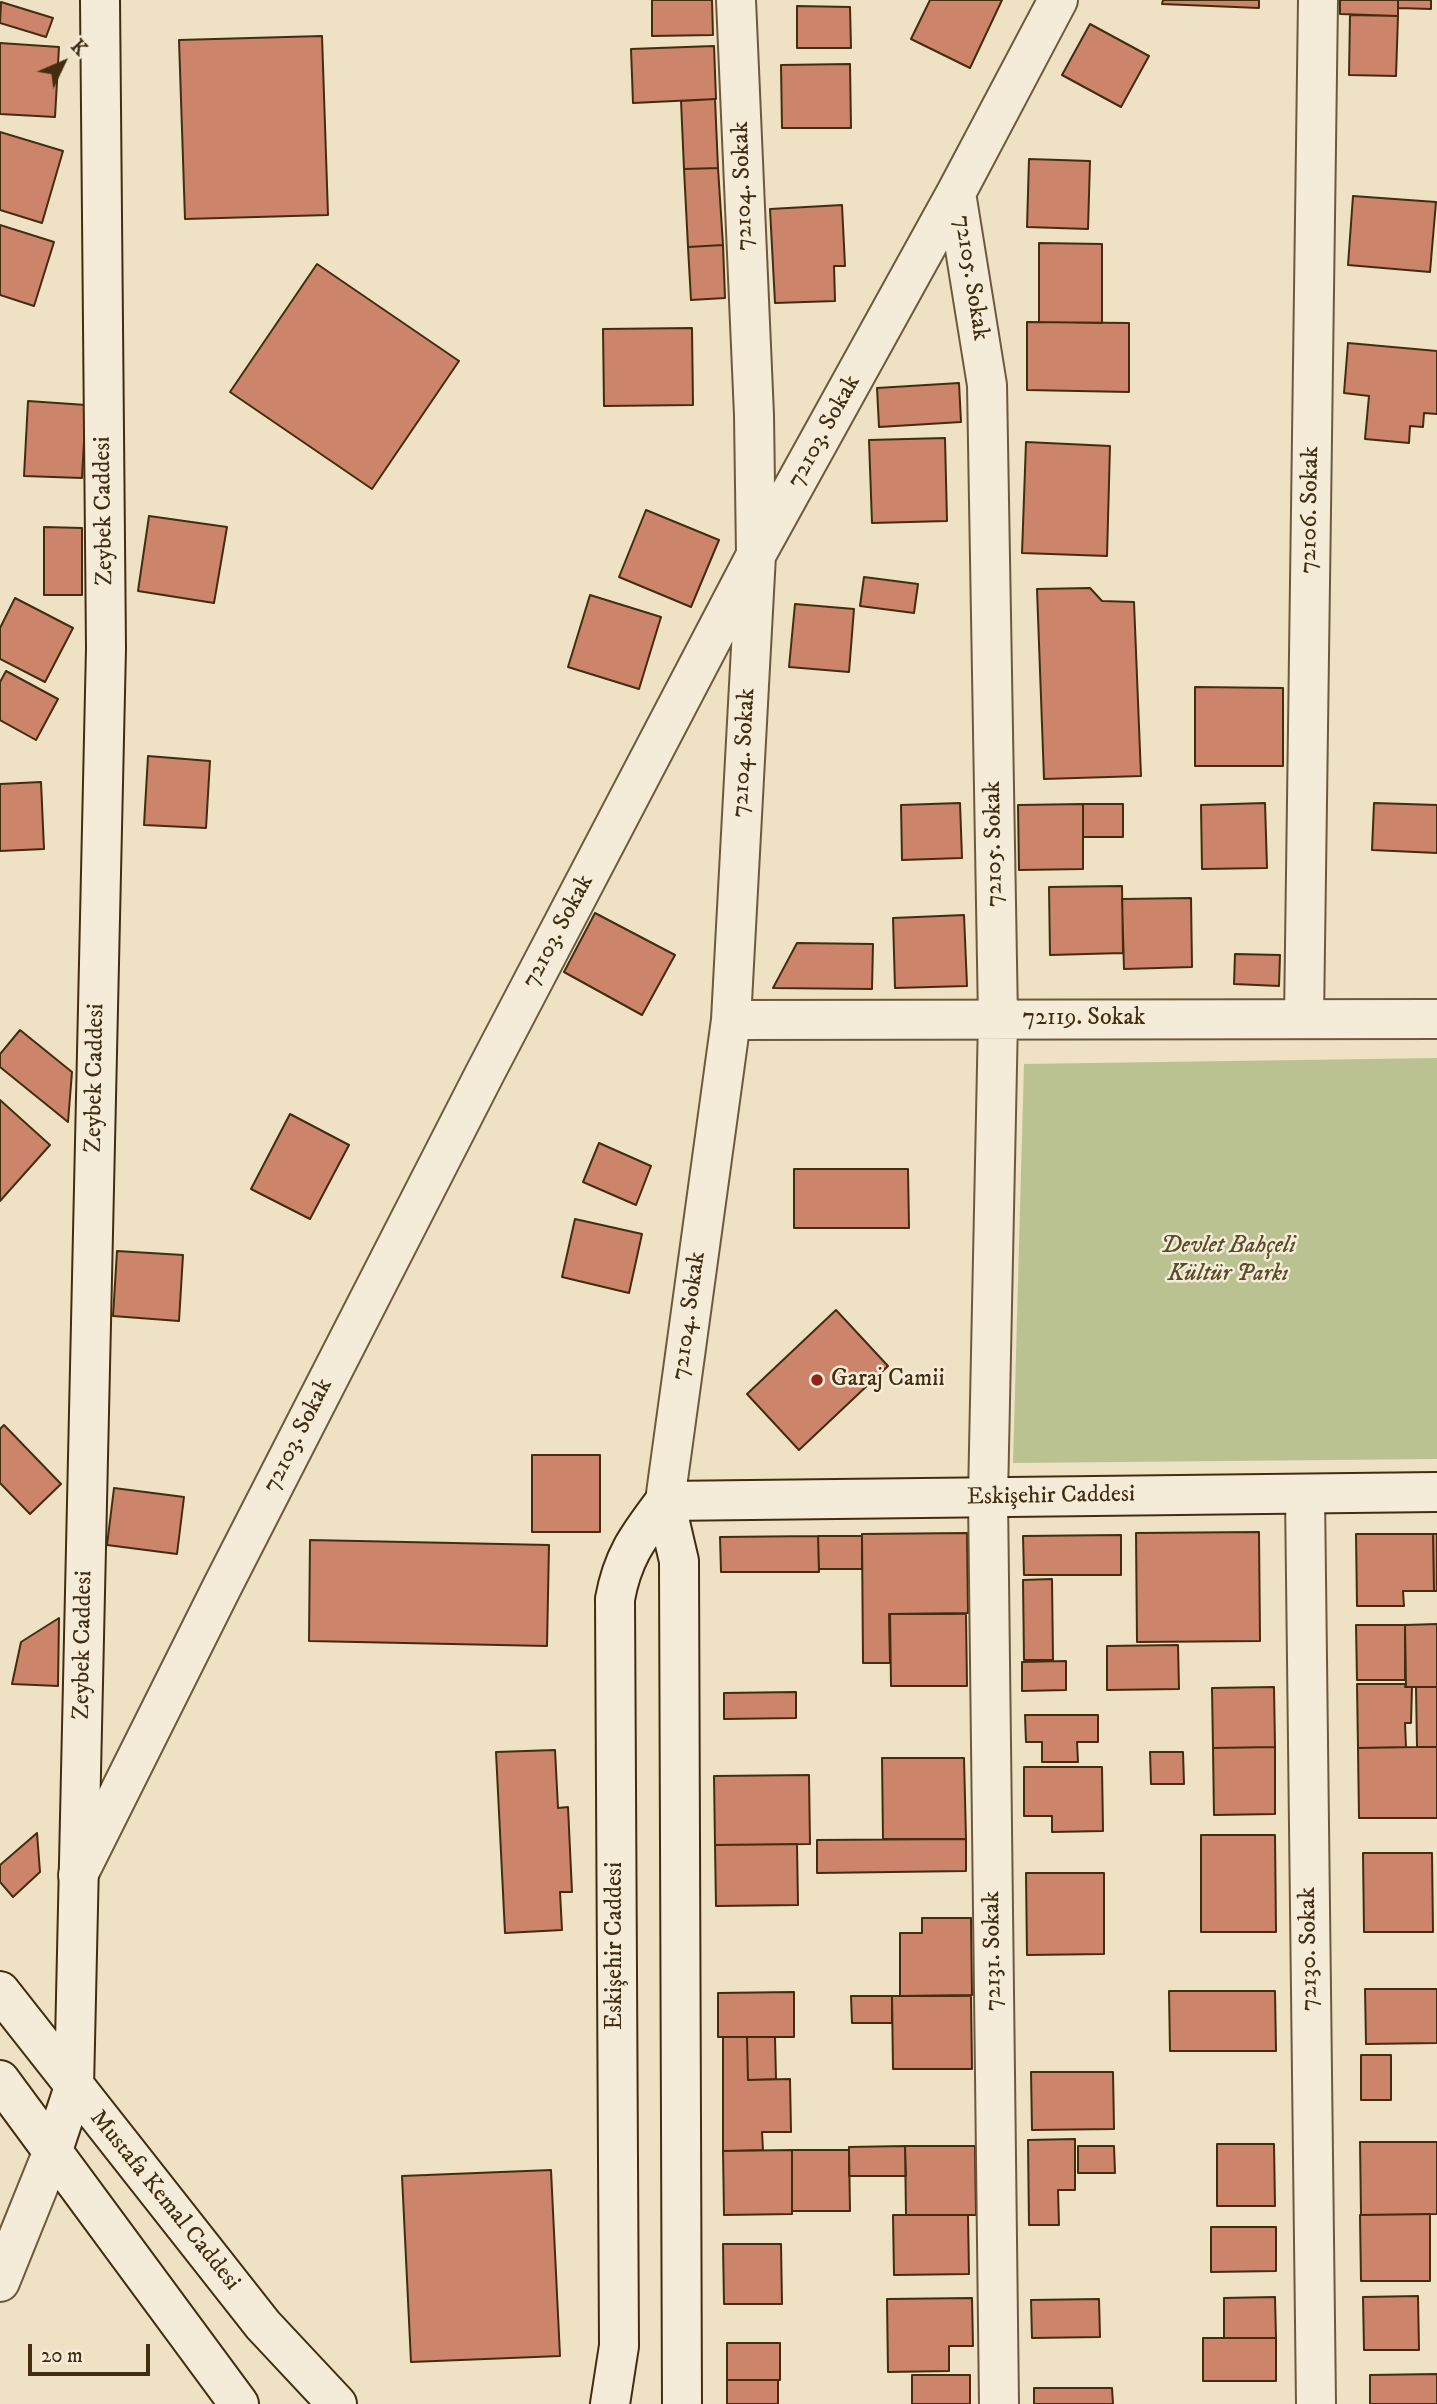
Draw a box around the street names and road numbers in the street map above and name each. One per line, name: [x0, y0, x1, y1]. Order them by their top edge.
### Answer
street label: 72104. Sokak: [727, 121, 761, 251]
street label: 72105. Sokak: [946, 213, 994, 343]
street label: 72103. Sokak: [782, 371, 868, 493]
street label: Zeybek Caddesi: [89, 436, 121, 586]
street label: 72106. Sokak: [1295, 446, 1327, 574]
street label: 72104. Sokak: [727, 688, 763, 818]
street label: 72105. Sokak: [980, 781, 1010, 907]
street label: 72103. Sokak: [517, 870, 601, 994]
street label: Zeybek Caddesi: [80, 1003, 112, 1153]
street label: 72119. Sokak: [1023, 1005, 1145, 1033]
street label: 72104. Sokak: [667, 1250, 713, 1382]
street label: 72103. Sokak: [258, 1374, 340, 1498]
street label: Eskişehir Caddesi: [967, 1481, 1135, 1513]
street label: Zeybek Caddesi: [68, 1570, 100, 1720]
street label: Eskişehir Caddesi: [602, 1862, 630, 2030]
street label: 72130. Sokak: [1295, 1887, 1325, 2011]
street label: 72131. Sokak: [979, 1891, 1009, 2011]
street label: Mustafa Kemal Caddesi: [83, 2105, 245, 2297]

